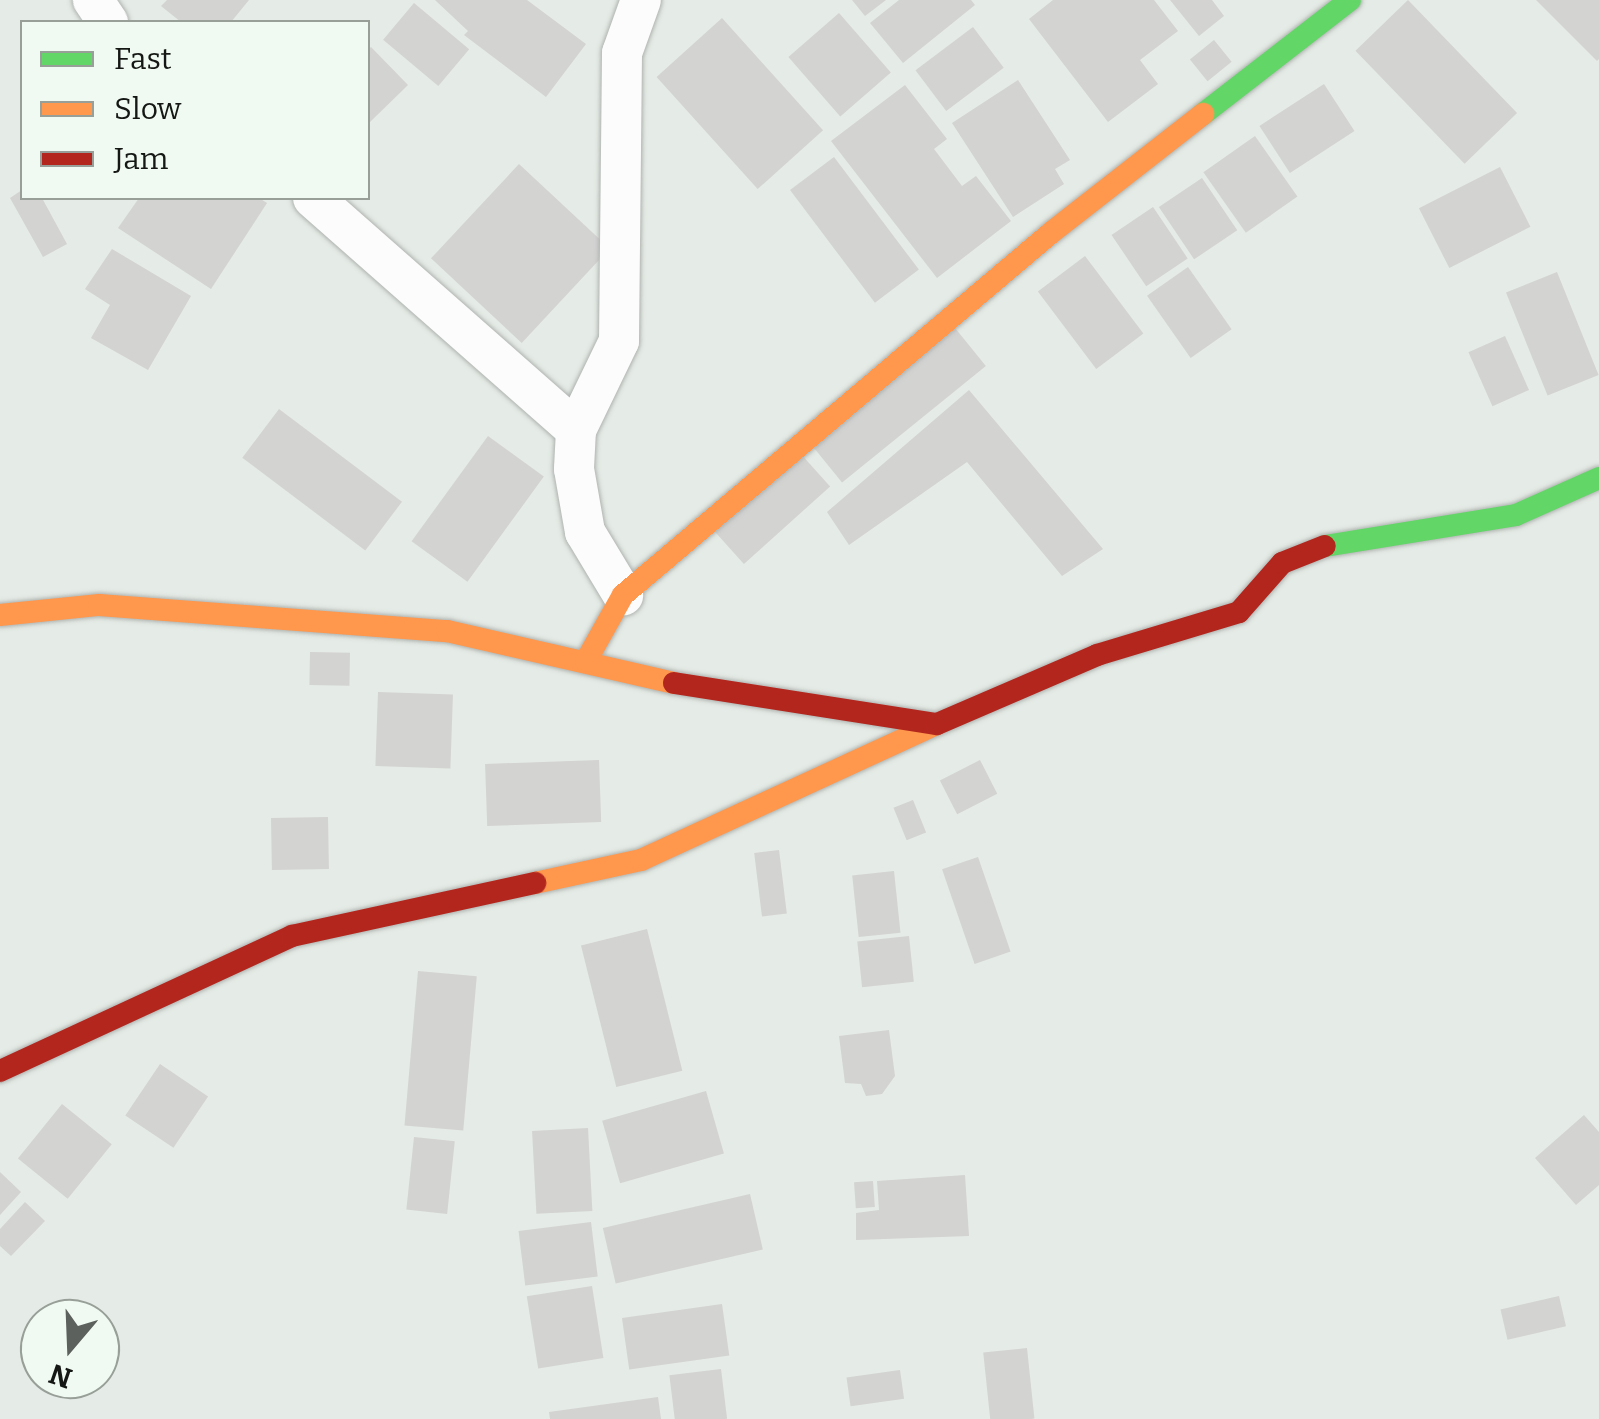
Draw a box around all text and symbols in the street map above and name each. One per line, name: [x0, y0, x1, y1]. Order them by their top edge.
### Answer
legend: [20, 20, 370, 200]
text: Fast: [114, 41, 172, 77]
text: Slow: [114, 91, 181, 127]
text: Jam: [114, 141, 168, 177]
north arrow: [20, 1299, 120, 1399]
text: N: [45, 1357, 76, 1395]

